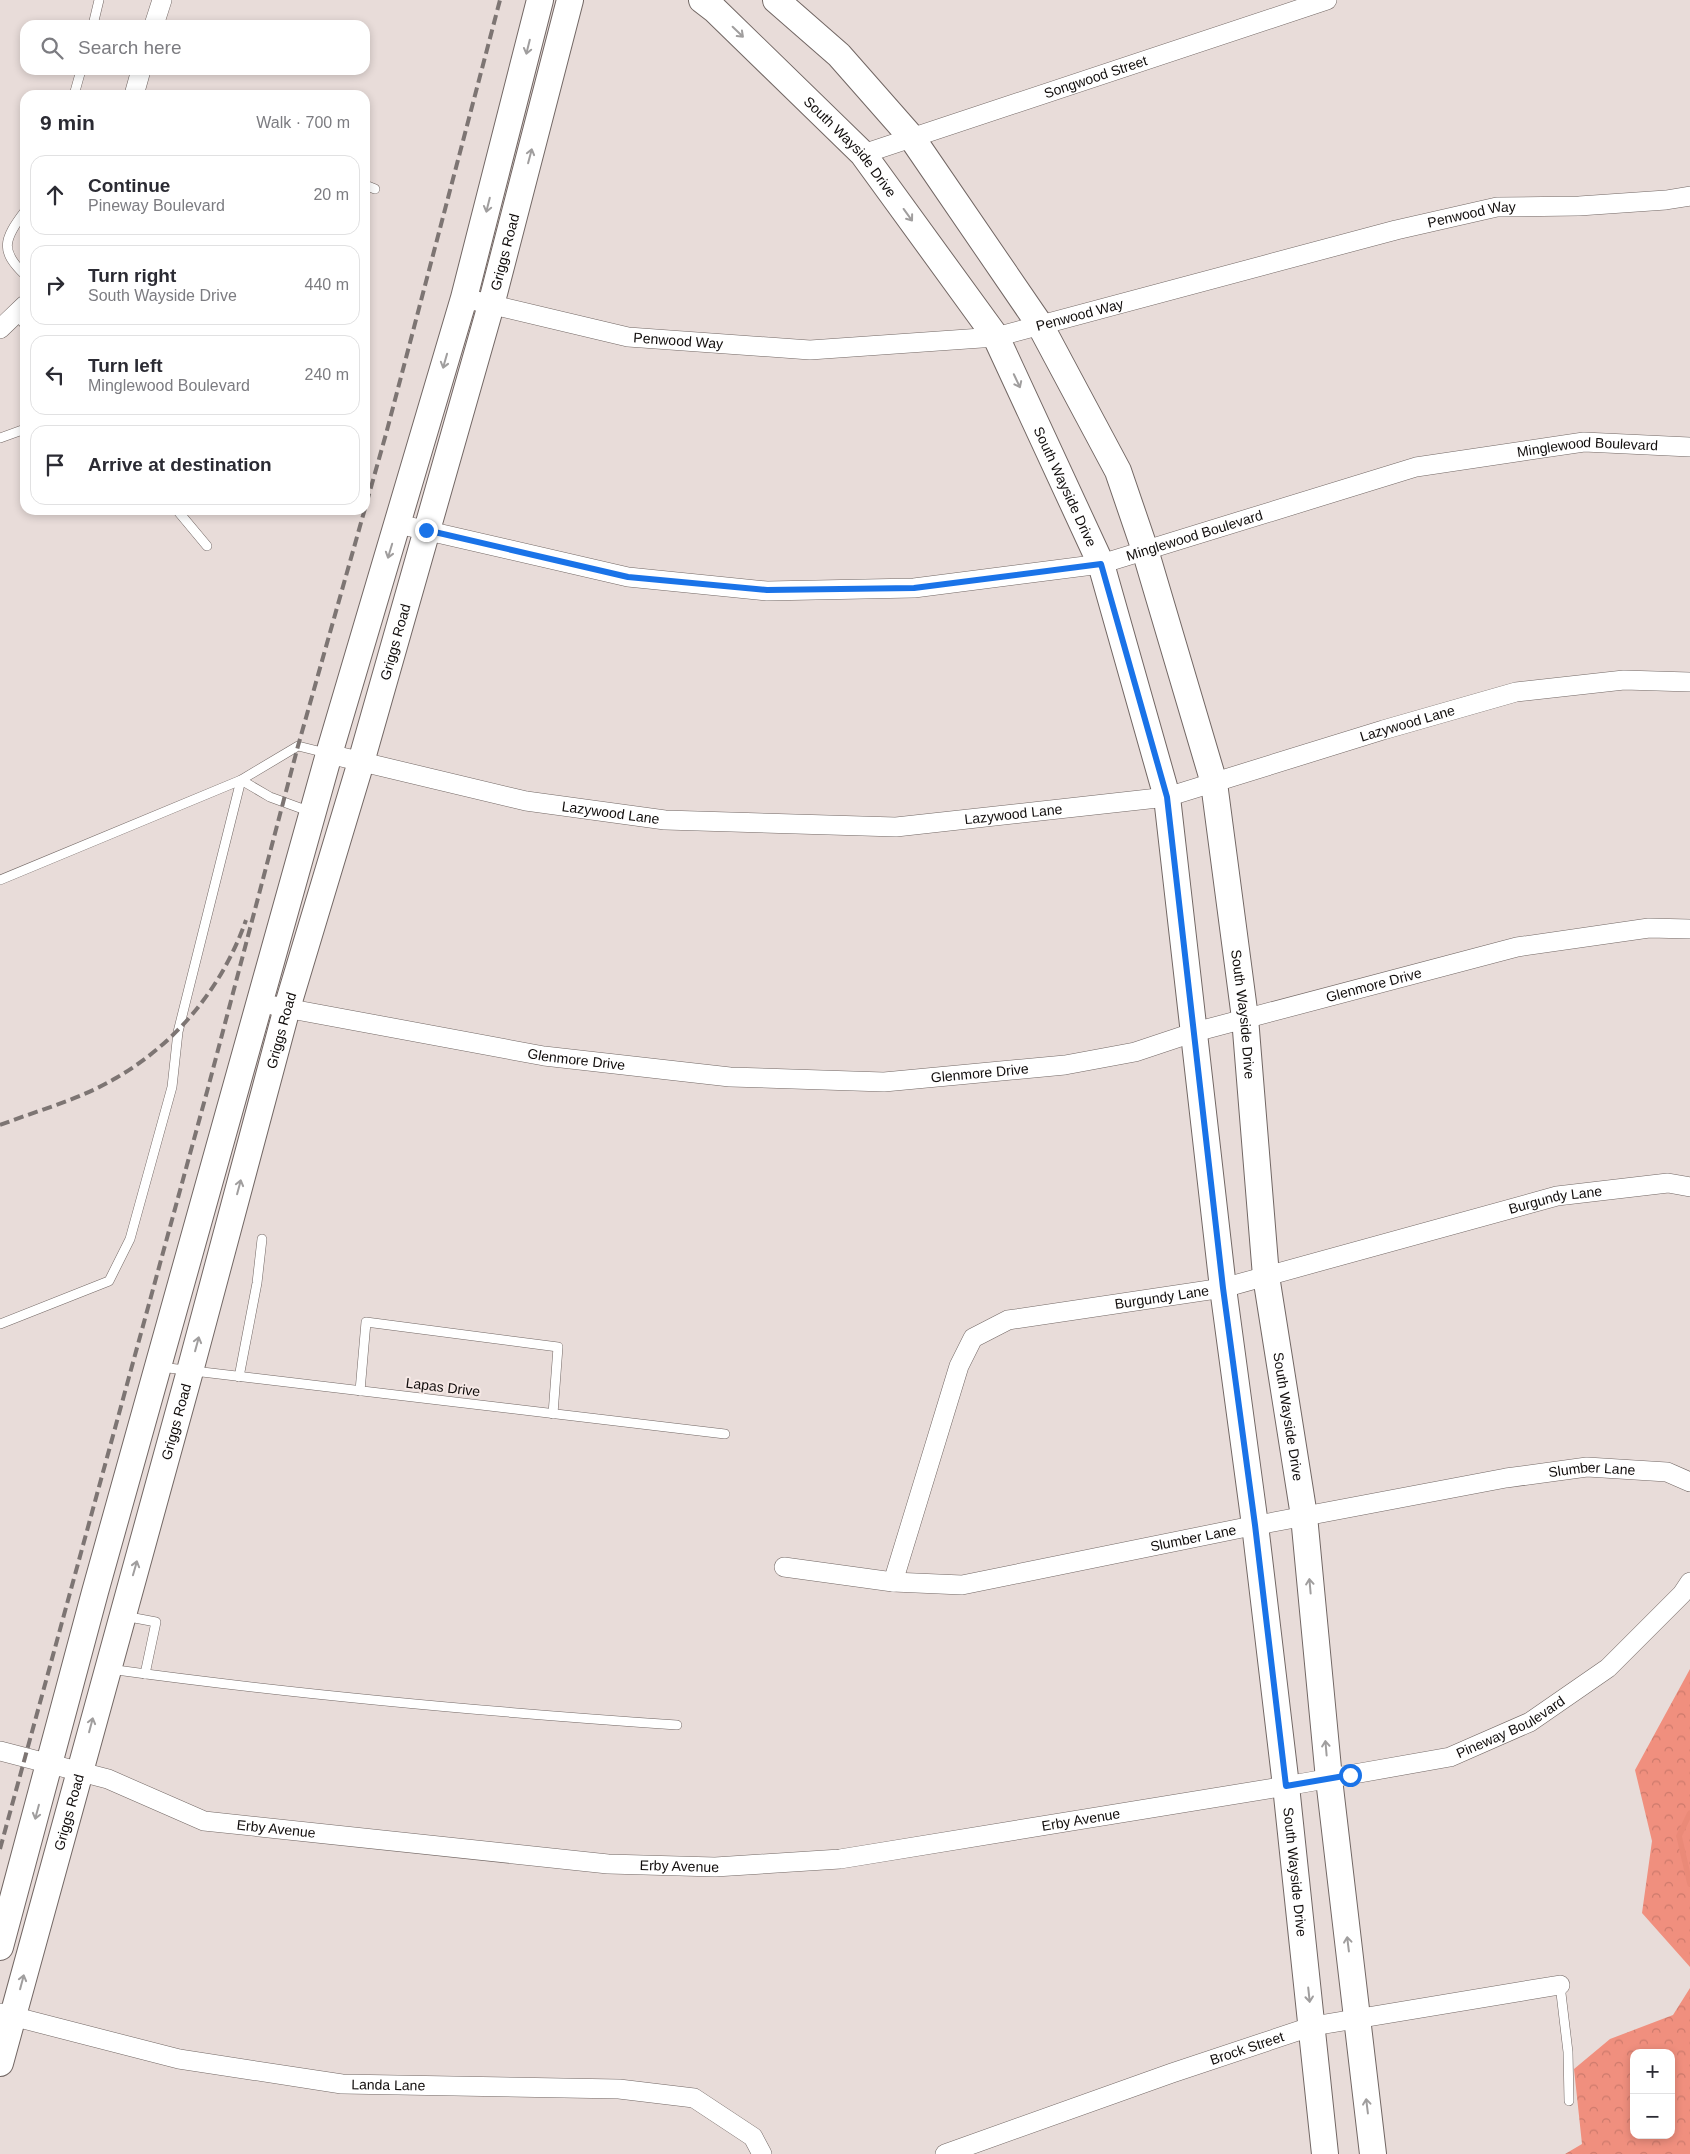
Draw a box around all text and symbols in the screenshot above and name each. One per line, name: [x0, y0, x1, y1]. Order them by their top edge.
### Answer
search box: [20, 20, 370, 75]
one-way arrow: [732, 26, 744, 39]
icon: search: [38, 34, 66, 62]
text: Search here: [78, 37, 182, 58]
one-way arrow: [523, 39, 532, 55]
street label: Songwood Street: [1042, 52, 1149, 101]
street label: South Wayside Drive: [801, 93, 900, 200]
text: 9 min: [40, 111, 95, 134]
text: Walk · 700 m: [256, 114, 350, 131]
one-way arrow: [526, 149, 535, 165]
text: Continue: [88, 175, 170, 196]
icon: ahead: [41, 181, 69, 209]
text: 20 m: [313, 186, 349, 203]
one-way arrow: [483, 196, 492, 212]
text: Pineway Boulevard: [88, 197, 225, 214]
street label: Penwood Way: [1426, 198, 1516, 231]
one-way arrow: [902, 208, 913, 221]
street label: Griggs Road: [487, 212, 522, 292]
text: Turn right: [88, 265, 176, 286]
icon: right: [41, 271, 69, 299]
text: 440 m: [305, 276, 349, 293]
text: South Wayside Drive: [88, 287, 237, 304]
street label: Penwood Way: [1034, 295, 1125, 334]
street label: Penwood Way: [633, 329, 724, 352]
one-way arrow: [440, 353, 450, 369]
text: Turn left: [88, 355, 163, 376]
icon: left: [41, 361, 69, 389]
text: 240 m: [305, 366, 349, 383]
one-way arrow: [1012, 374, 1022, 389]
text: Minglewood Boulevard: [88, 377, 250, 394]
street label: South Wayside Drive: [1031, 424, 1100, 549]
street label: Minglewood Boulevard: [1516, 434, 1658, 460]
icon: arrive: [41, 451, 69, 479]
text: Arrive at destination: [88, 454, 272, 475]
street label: Minglewood Boulevard: [1124, 507, 1265, 564]
route end: [415, 519, 438, 542]
one-way arrow: [384, 543, 394, 559]
street label: Griggs Road: [377, 602, 414, 682]
street label: Lazywood Lane: [1358, 702, 1457, 745]
street label: Lazywood Lane: [561, 798, 661, 827]
street label: Lazywood Lane: [964, 801, 1063, 827]
street label: South Wayside Drive: [1228, 949, 1258, 1080]
street label: Glenmore Drive: [1324, 964, 1423, 1005]
street label: Griggs Road: [263, 990, 299, 1071]
street label: Glenmore Drive: [526, 1045, 626, 1073]
street label: Glenmore Drive: [930, 1060, 1030, 1086]
one-way arrow: [235, 1179, 244, 1195]
street label: Burgundy Lane: [1507, 1183, 1603, 1217]
street label: Burgundy Lane: [1114, 1282, 1210, 1312]
one-way arrow: [193, 1336, 202, 1352]
street label: South Wayside Drive: [1270, 1351, 1306, 1482]
street label: Lapas Drive: [405, 1375, 481, 1400]
street label: Griggs Road: [158, 1382, 194, 1462]
street label: Slumber Lane: [1547, 1459, 1636, 1480]
street label: Slumber Lane: [1149, 1521, 1238, 1554]
one-way arrow: [130, 1560, 140, 1576]
one-way arrow: [1306, 1579, 1315, 1595]
street label: Pineway Boulevard: [1454, 1693, 1568, 1761]
one-way arrow: [87, 1717, 97, 1733]
one-way arrow: [1321, 1740, 1331, 1756]
route start: [1339, 1764, 1362, 1787]
street label: Griggs Road: [51, 1772, 87, 1852]
one-way arrow: [32, 1803, 42, 1819]
street label: Erby Avenue: [1040, 1805, 1121, 1834]
street label: South Wayside Drive: [1280, 1806, 1310, 1938]
street label: Erby Avenue: [236, 1817, 317, 1841]
street label: Erby Avenue: [640, 1857, 720, 1875]
one-way arrow: [1343, 1937, 1353, 1953]
one-way arrow: [18, 1974, 27, 1990]
one-way arrow: [1304, 1987, 1314, 2003]
street label: Brock Street: [1208, 2028, 1286, 2068]
map controls: [1630, 2049, 1675, 2139]
button: +: [1630, 2049, 1675, 2094]
street label: Landa Lane: [351, 2076, 426, 2094]
button: −: [1630, 2094, 1675, 2139]
one-way arrow: [1362, 2098, 1372, 2114]

